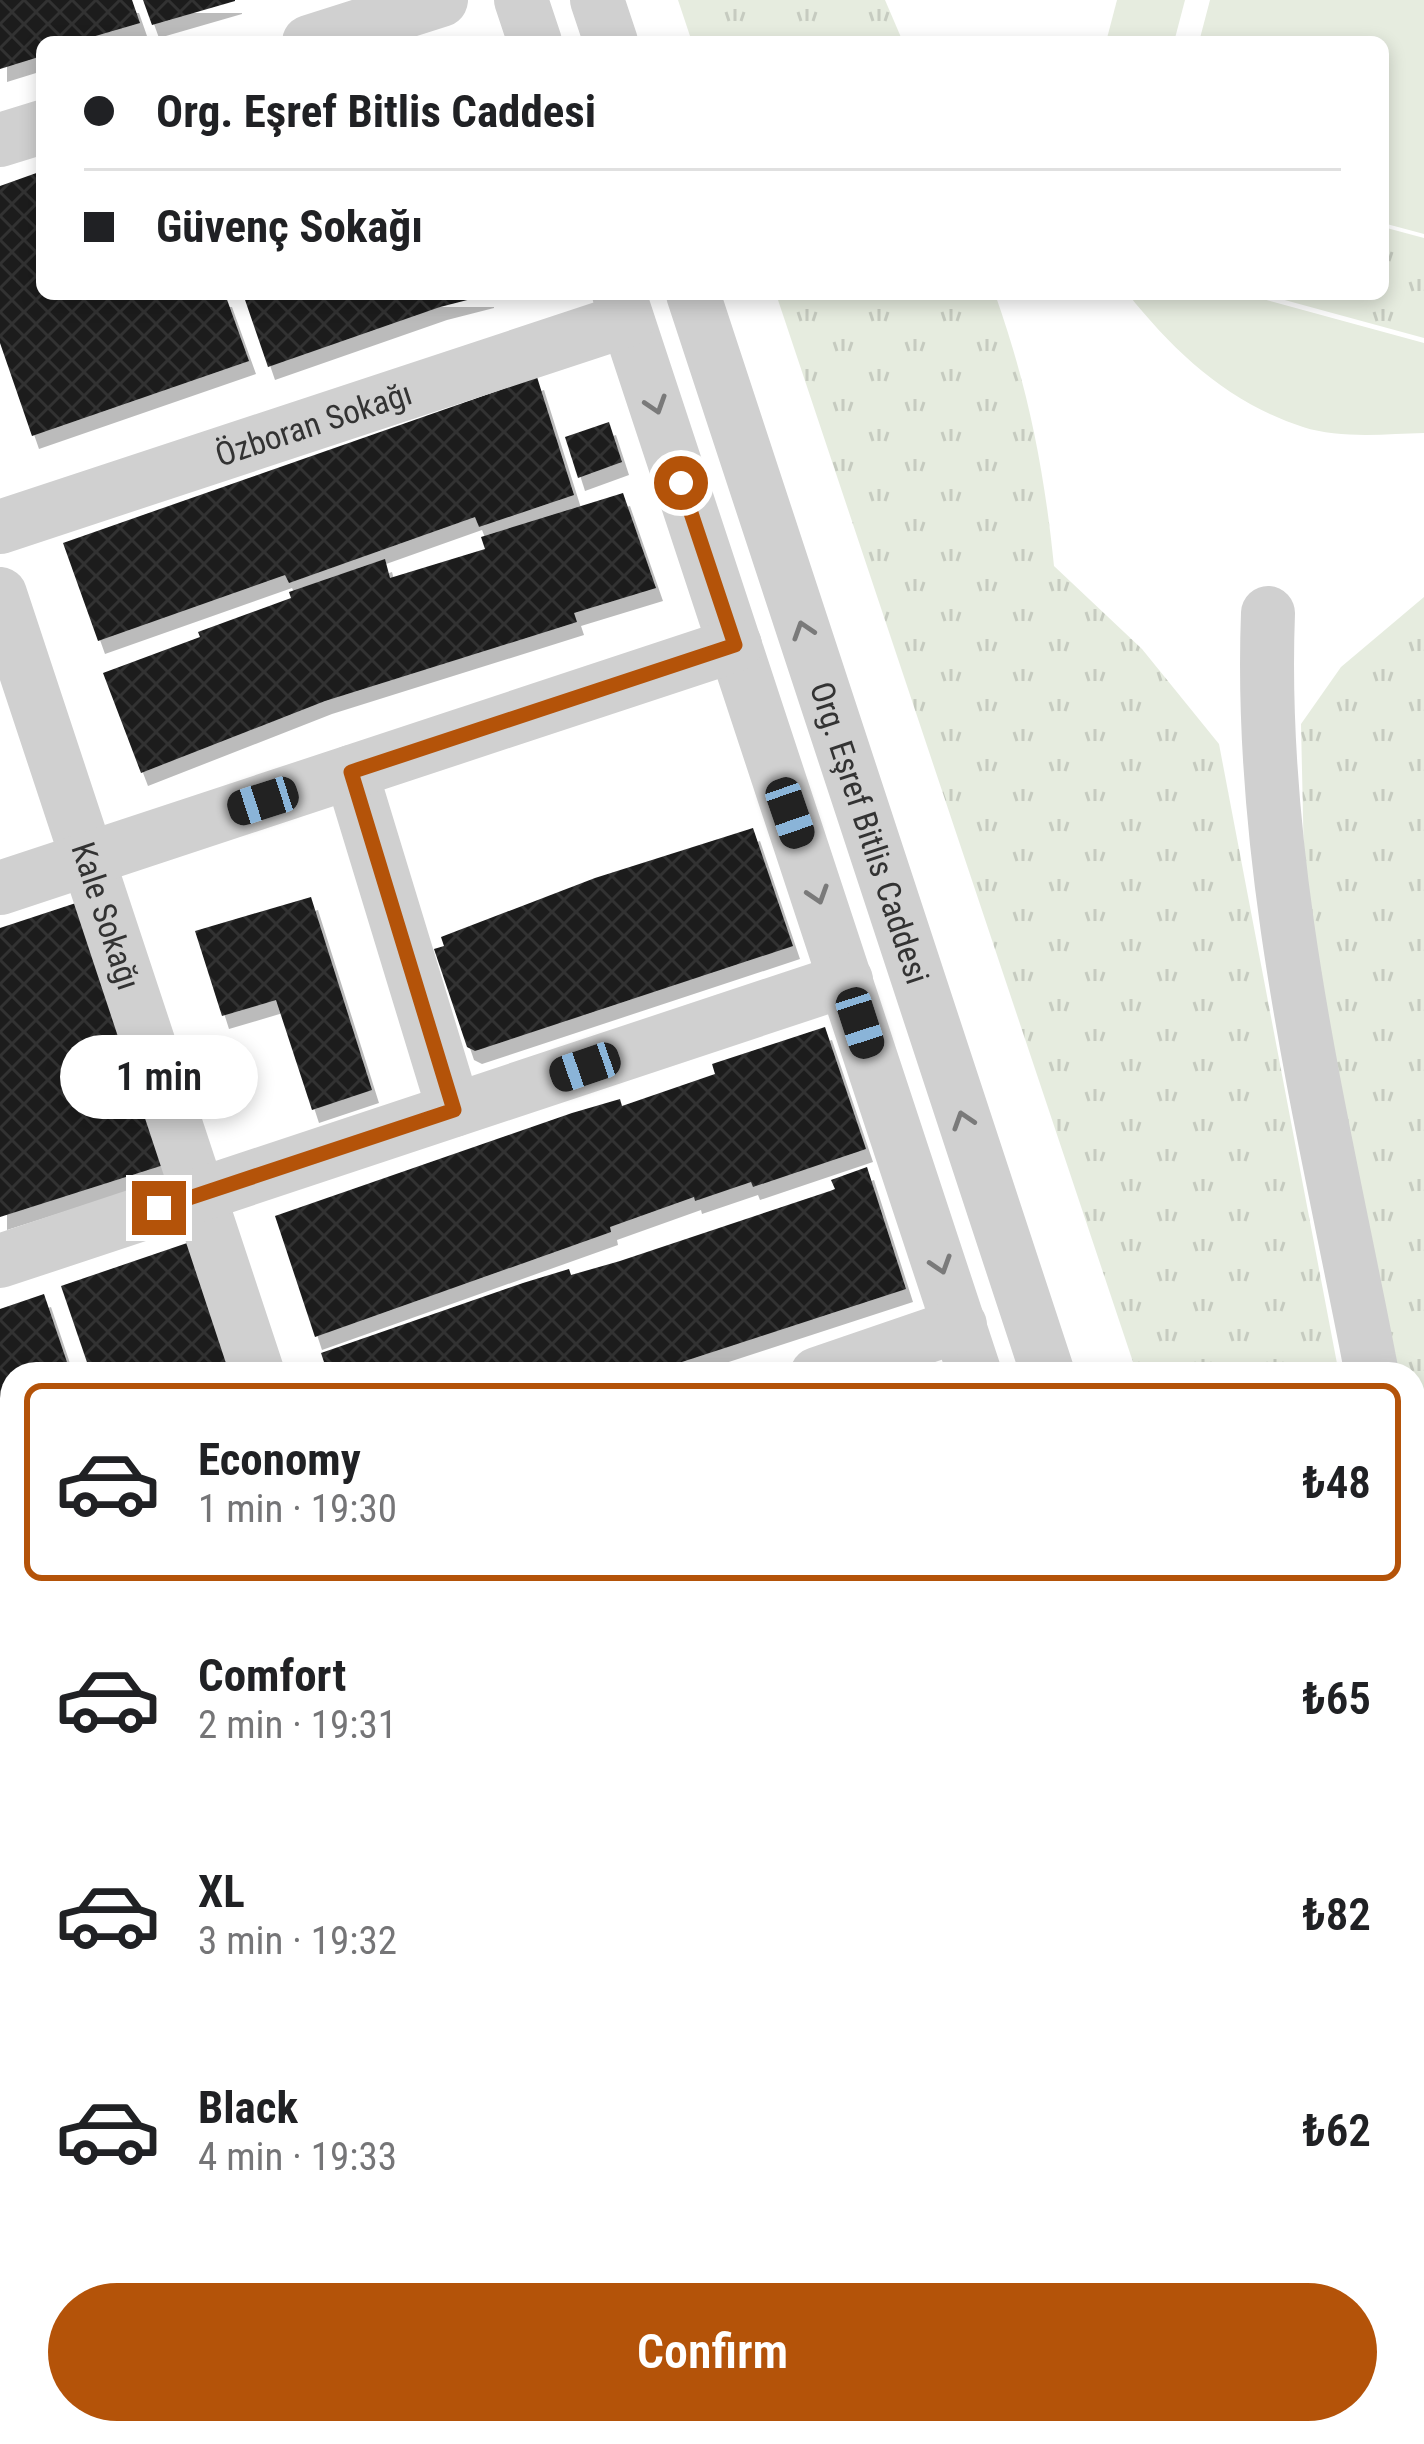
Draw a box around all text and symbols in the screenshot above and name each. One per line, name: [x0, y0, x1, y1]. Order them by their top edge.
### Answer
text: Org. Eşref Bitlis Caddesi: [156, 85, 596, 138]
text: Güvenç Sokağı: [156, 200, 423, 253]
street label: Özboran Sokağı: [210, 373, 417, 474]
one-way arrow: [641, 394, 666, 415]
route start: [654, 456, 708, 510]
one-way arrow: [792, 620, 817, 641]
street label: Org. Eşref Bitlis Caddesi: [802, 677, 938, 989]
car: [223, 773, 303, 829]
car: [761, 773, 819, 853]
street label: Kale Sokağı: [64, 837, 149, 995]
one-way arrow: [803, 884, 828, 905]
car: [832, 983, 888, 1063]
callout: 1 min: [60, 1034, 258, 1118]
car: [545, 1038, 625, 1096]
text: 1 min: [116, 1054, 202, 1100]
one-way arrow: [953, 1110, 978, 1131]
route end: [132, 1181, 186, 1235]
one-way arrow: [926, 1254, 951, 1275]
icon: car: [54, 1428, 162, 1536]
text: Economy: [198, 1433, 361, 1486]
text: ₺48: [1302, 1456, 1371, 1509]
text: 1 min · 19:30: [198, 1486, 397, 1532]
icon: car: [54, 1644, 162, 1752]
text: Comfort: [198, 1649, 346, 1702]
text: ₺65: [1302, 1672, 1371, 1725]
text: 2 min · 19:31: [198, 1702, 397, 1748]
icon: car: [54, 1860, 162, 1968]
text: XL: [198, 1865, 245, 1918]
text: ₺82: [1302, 1888, 1371, 1941]
text: 3 min · 19:32: [198, 1918, 397, 1964]
icon: car: [54, 2076, 162, 2184]
text: Black: [198, 2081, 298, 2134]
text: ₺62: [1302, 2104, 1371, 2157]
text: 4 min · 19:33: [198, 2134, 397, 2180]
button: Confirm: [48, 2283, 1377, 2421]

